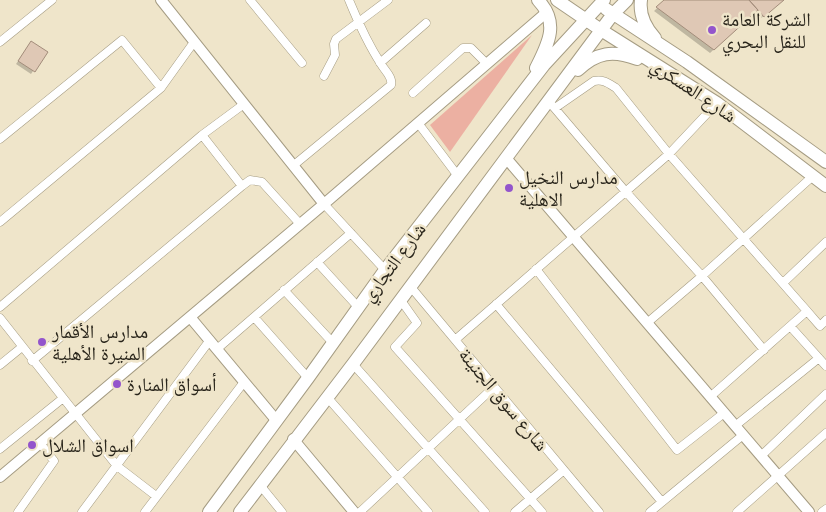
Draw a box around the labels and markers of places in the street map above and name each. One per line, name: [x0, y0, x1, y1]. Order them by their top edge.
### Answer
place label: الشركة العامة للنقل البحري: [722, 7, 811, 57]
marker: الشركة العامة للنقل البحري: [706, 24, 718, 36]
place label: مدارس النخيل الاهلية: [519, 165, 618, 211]
marker: مدارس النخيل الاهلية: [503, 182, 515, 194]
place label: مدارس الأقمار المنيرة الأهلية: [51, 319, 148, 365]
marker: مدارس الأقمار المنيرة الأهلية: [36, 336, 48, 348]
place label: أسواق المنارة: [127, 372, 217, 396]
marker: أسواق المنارة: [111, 378, 123, 390]
place label: اسواق الشلال: [42, 433, 134, 457]
marker: اسواق الشلال: [26, 439, 38, 451]

